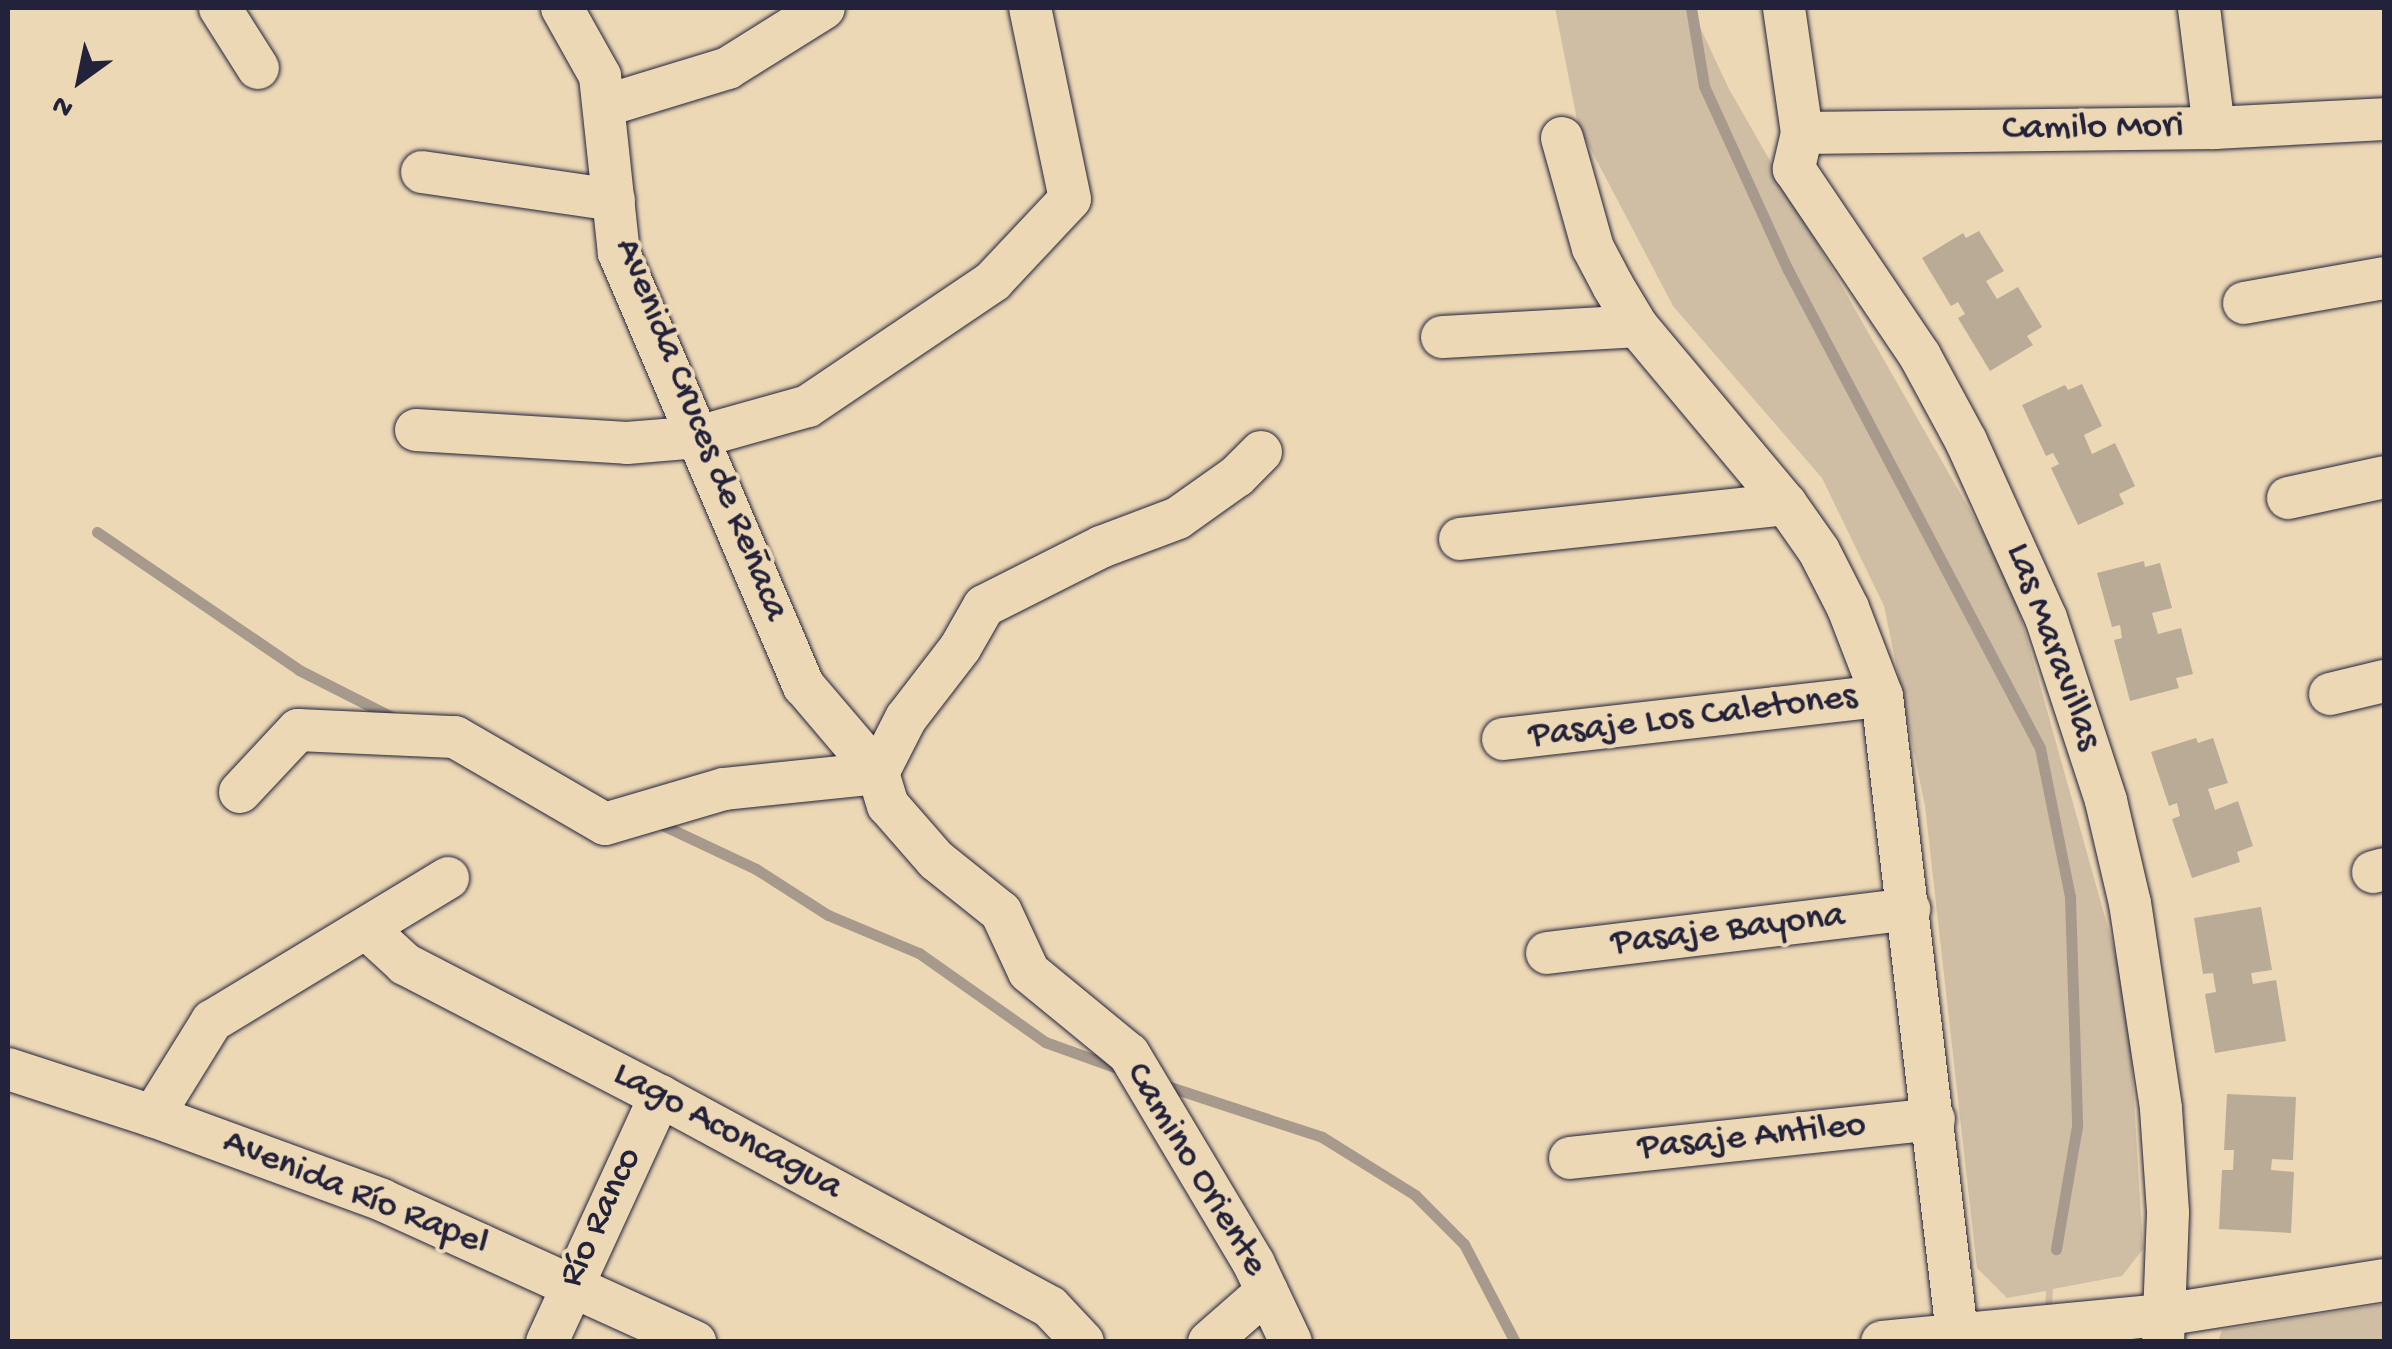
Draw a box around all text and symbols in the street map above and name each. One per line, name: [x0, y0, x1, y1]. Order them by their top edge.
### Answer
north arrow: [30, 30, 130, 130]
text: N: [47, 87, 80, 124]
street label: Camilo Mori: [2002, 105, 2184, 153]
street label: Avenida Cruces de Reñaca: [602, 232, 798, 628]
street label: Las Maravillas: [1993, 537, 2111, 757]
street label: Pasaje Los Caletones: [1526, 675, 1860, 761]
street label: Pasaje Bayona: [1609, 894, 1847, 968]
street label: Lago Aconcagua: [605, 1052, 849, 1212]
street label: Camino Oriente: [1113, 1055, 1277, 1285]
street label: Pasaje Antileo: [1636, 1103, 1868, 1173]
street label: Avenida Río Rapel: [216, 1120, 494, 1268]
street label: Río Ranco: [550, 1141, 654, 1295]

